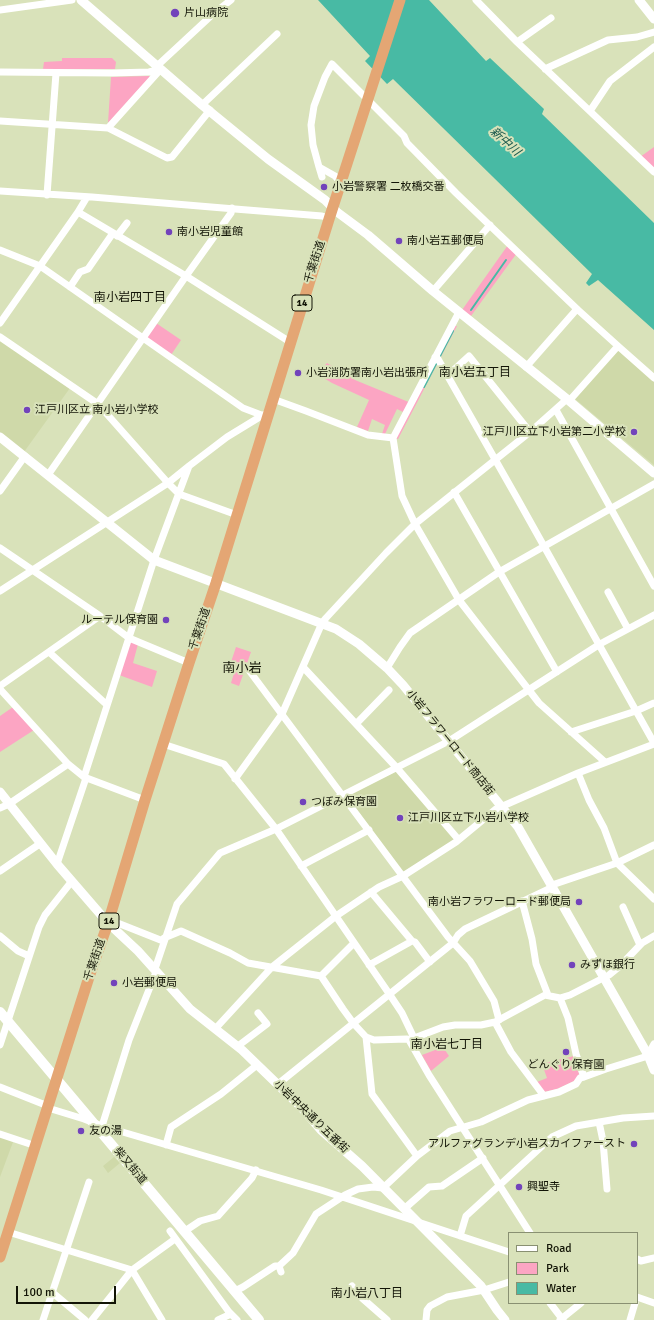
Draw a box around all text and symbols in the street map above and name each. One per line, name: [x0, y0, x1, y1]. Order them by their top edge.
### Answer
place label: 片山病院: [184, 6, 228, 20]
marker: 片山病院: [169, 7, 181, 19]
water label: 新中川: [487, 125, 523, 159]
place label: 小岩警察署 二枚橋交番: [332, 180, 444, 194]
marker: 小岩警察署 二枚橋交番: [319, 182, 329, 192]
place label: 南小岩児童館: [177, 225, 243, 239]
marker: 南小岩児童館: [164, 227, 174, 237]
place label: 南小岩五郵便局: [407, 234, 484, 248]
marker: 南小岩五郵便局: [394, 236, 404, 246]
street label: 千葉街道: [302, 239, 328, 285]
district label: 南小岩四丁目: [94, 291, 166, 305]
road number: 14: [292, 295, 312, 311]
place label: 小岩消防署南小岩出張所: [306, 366, 427, 380]
district label: 南小岩五丁目: [439, 366, 511, 380]
marker: 小岩消防署南小岩出張所: [293, 368, 303, 378]
place label: 江戸川区立 南小岩小学校: [35, 403, 158, 417]
marker: 江戸川区立 南小岩小学校: [22, 405, 32, 415]
place label: 江戸川区立下小岩第二小学校: [483, 425, 626, 439]
marker: 江戸川区立下小岩第二小学校: [629, 427, 639, 437]
street label: 千葉街道: [187, 606, 213, 652]
place label: ルーテル保育園: [81, 613, 158, 627]
marker: ルーテル保育園: [161, 615, 171, 625]
district label: 南小岩: [223, 661, 261, 677]
street label: 小岩フラワーロード商店街: [403, 688, 497, 798]
place label: つぼみ保育園: [311, 795, 377, 809]
marker: つぼみ保育園: [298, 797, 308, 807]
place label: 江戸川区立下小岩小学校: [408, 811, 529, 825]
marker: 江戸川区立下小岩小学校: [395, 813, 405, 823]
place label: 南小岩フラワーロード郵便局: [428, 895, 571, 909]
marker: 南小岩フラワーロード郵便局: [574, 897, 584, 907]
road number: 14: [99, 913, 119, 929]
street label: 千葉街道: [82, 937, 108, 983]
place label: みずほ銀行: [580, 958, 635, 972]
marker: みずほ銀行: [567, 960, 577, 970]
place label: 小岩郵便局: [122, 976, 177, 990]
marker: 小岩郵便局: [109, 978, 119, 988]
district label: 南小岩七丁目: [411, 1038, 483, 1052]
marker: どんぐり保育園: [561, 1047, 571, 1057]
place label: どんぐり保育園: [528, 1058, 604, 1072]
street label: 小岩中央通り五番街: [271, 1078, 351, 1156]
place label: 友の湯: [89, 1124, 122, 1138]
marker: 友の湯: [76, 1126, 86, 1136]
place label: アルファグランデ小岩スカイファースト: [428, 1137, 626, 1151]
marker: アルファグランデ小岩スカイファースト: [629, 1139, 639, 1149]
street label: 柴又街道: [111, 1145, 149, 1187]
place label: 興聖寺: [527, 1180, 560, 1194]
marker: 興聖寺: [514, 1182, 524, 1192]
legend: [508, 1232, 638, 1304]
text: Road: [546, 1241, 572, 1256]
text: Park: [546, 1261, 569, 1276]
scale bar: [18, 1278, 118, 1304]
text: Water: [546, 1281, 576, 1296]
text: 100 m: [23, 1285, 55, 1300]
district label: 南小岩八丁目: [331, 1287, 403, 1301]

